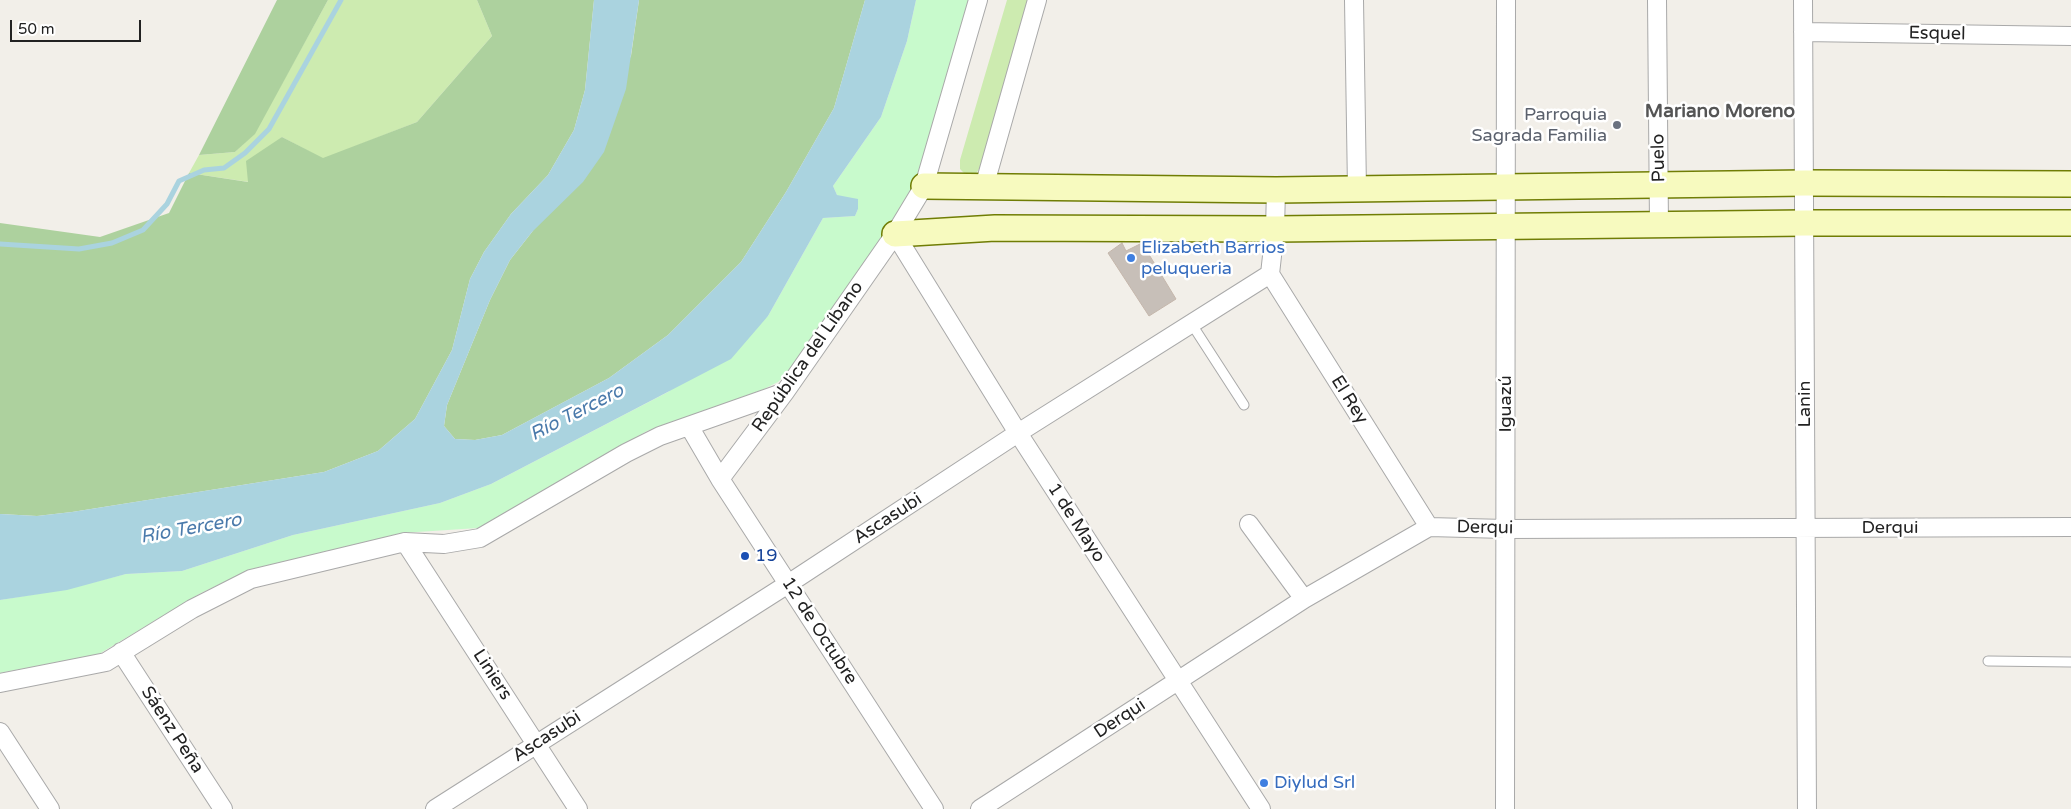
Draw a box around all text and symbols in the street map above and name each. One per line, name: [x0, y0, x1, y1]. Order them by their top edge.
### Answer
scale bar: [12, 10, 144, 42]
text: 50 m: [18, 20, 55, 38]
street label: Esquel: [1908, 23, 1966, 45]
district label: Mariano Moreno: [1645, 101, 1795, 123]
place label: Parroquia Sagrada Familia: [1471, 104, 1607, 146]
marker: Parroquia Sagrada Familia: [1611, 119, 1623, 131]
street label: Puelo: [1648, 134, 1670, 182]
place label: Elizabeth Barrios peluqueria: [1141, 237, 1285, 280]
marker: Elizabeth Barrios peluqueria: [1125, 252, 1137, 264]
street label: República del Líbano: [748, 278, 868, 436]
street label: El Rey: [1326, 372, 1372, 428]
street label: Iguazú: [1495, 375, 1517, 433]
water label: Río Tercero: [526, 380, 628, 446]
street label: Lanin: [1794, 381, 1816, 427]
street label: 1 de Mayo: [1042, 479, 1110, 567]
street label: Ascasubi: [850, 489, 926, 549]
water label: Río Tercero: [139, 509, 243, 549]
street label: Derqui: [1456, 517, 1514, 539]
street label: Derqui: [1862, 517, 1918, 539]
place label: 19: [755, 545, 778, 567]
marker: 19: [739, 550, 751, 562]
street label: 12 de Octubre: [776, 573, 862, 689]
street label: Liniers: [468, 646, 516, 704]
street label: Sáenz Peña: [136, 683, 208, 777]
street label: Derqui: [1090, 694, 1150, 744]
street label: Ascasubi: [509, 707, 585, 767]
place label: Diylud Srl: [1274, 772, 1355, 794]
marker: Diylud Srl: [1258, 777, 1270, 789]

